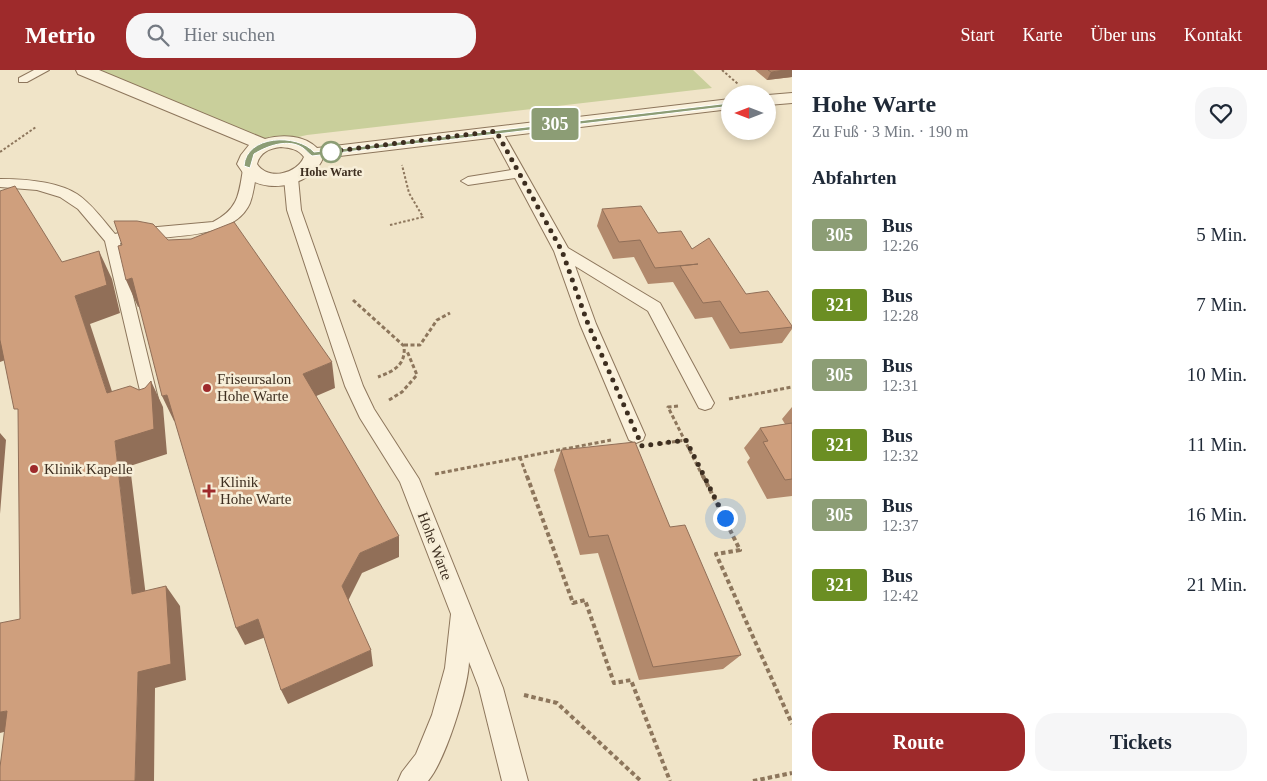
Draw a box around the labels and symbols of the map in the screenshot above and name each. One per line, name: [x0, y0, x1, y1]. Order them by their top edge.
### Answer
north arrow: [721, 85, 776, 140]
line badge: 305: [526, 108, 584, 140]
marker: Hohe Warte: [320, 141, 342, 163]
place label: Hohe Warte: [300, 165, 363, 179]
place label: Friseursalon Hohe Warte: [217, 371, 292, 404]
marker: Friseursalon Hohe Warte: [201, 382, 213, 394]
place label: Klinik Kapelle: [44, 461, 133, 477]
marker: Klinik Kapelle: [28, 463, 40, 475]
place label: Klinik Hohe Warte: [220, 474, 292, 507]
marker: Klinik Hohe Warte: [202, 484, 216, 498]
your location: [713, 506, 738, 531]
street label: Hohe Warte: [415, 510, 455, 583]

